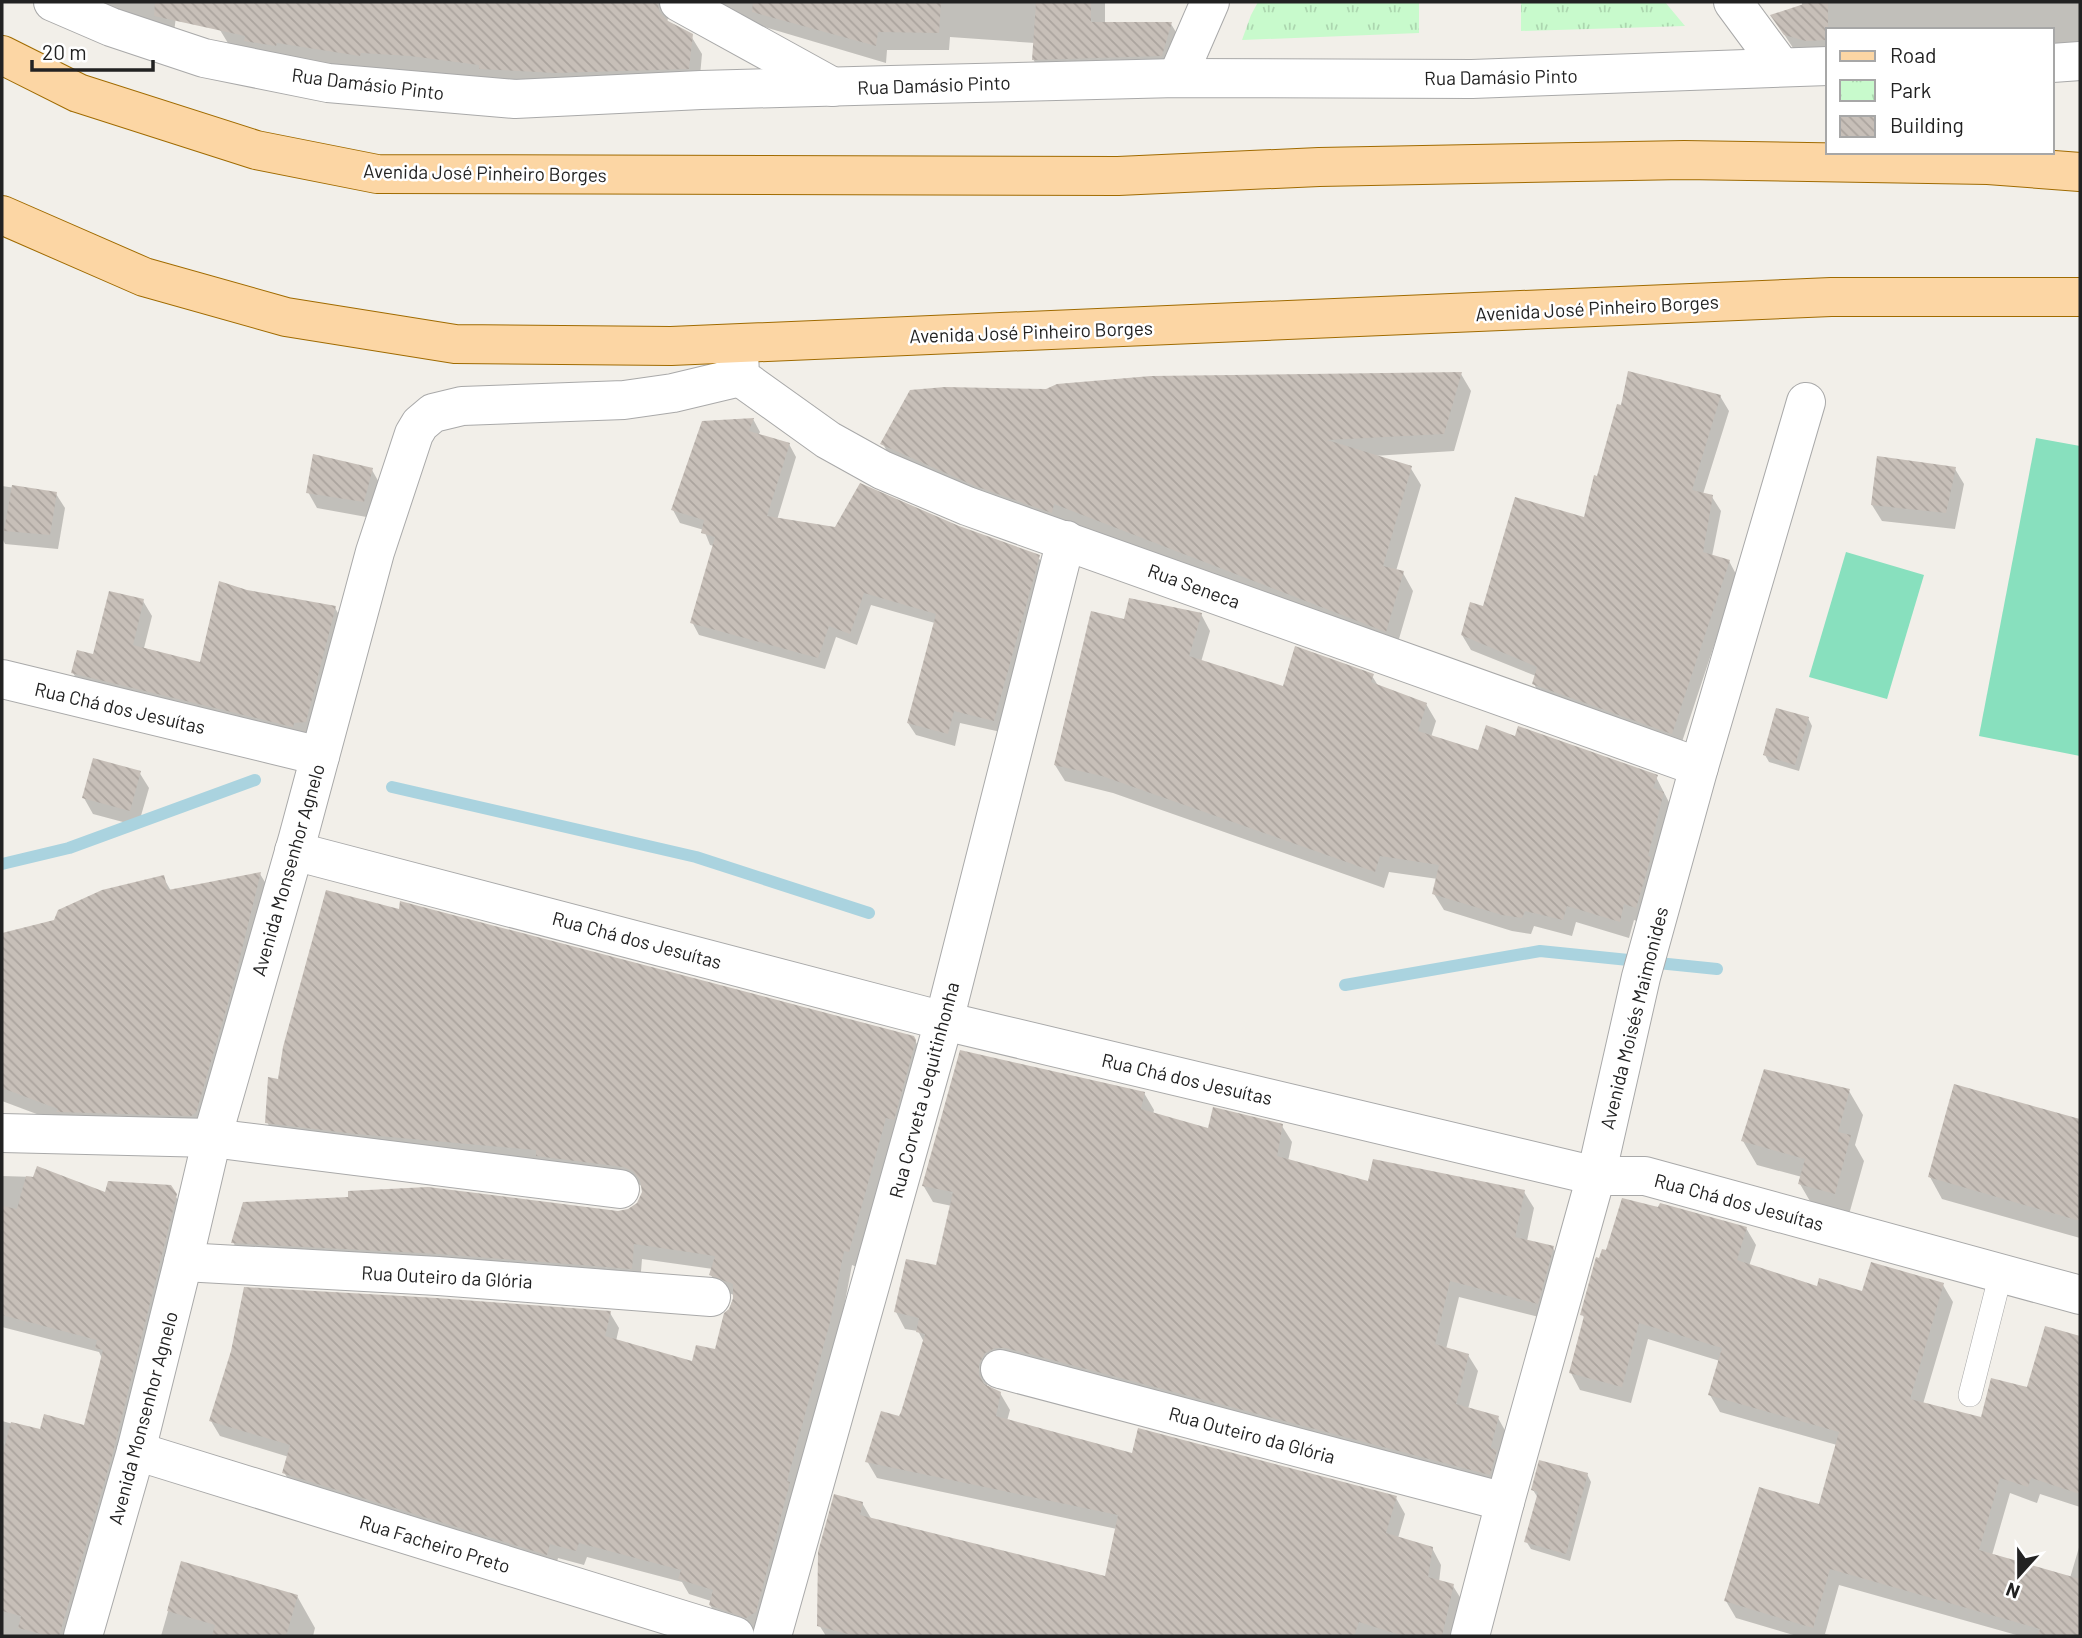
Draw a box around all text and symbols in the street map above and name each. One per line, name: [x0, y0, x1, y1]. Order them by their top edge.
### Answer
scale bar: [32, 28, 152, 72]
legend: [1826, 28, 2054, 154]
text: 20 m: [42, 39, 87, 64]
text: Road: [1890, 42, 1936, 67]
street label: Rua Damásio Pinto: [290, 63, 446, 104]
street label: Rua Damásio Pinto: [1424, 64, 1578, 89]
street label: Rua Damásio Pinto: [857, 70, 1011, 99]
text: Park: [1890, 77, 1931, 102]
text: Building: [1890, 112, 1964, 137]
street label: Avenida José Pinheiro Borges: [363, 159, 607, 186]
street label: Avenida José Pinheiro Borges: [1475, 290, 1719, 325]
street label: Avenida José Pinheiro Borges: [909, 316, 1153, 347]
street label: Rua Seneca: [1145, 558, 1243, 613]
street label: Rua Chá dos Jesuítas: [33, 677, 208, 738]
street label: Avenida Monsenhor Agnelo: [246, 761, 329, 979]
street label: Avenida Moisés Maimonides: [1595, 904, 1672, 1131]
street label: Rua Chá dos Jesuítas: [550, 906, 724, 973]
street label: Rua Corveta Jequitinhonha: [884, 979, 963, 1201]
street label: Rua Chá dos Jesuítas: [1100, 1048, 1275, 1109]
street label: Rua Chá dos Jesuítas: [1652, 1168, 1826, 1235]
street label: Rua Outeiro da Glória: [361, 1261, 533, 1292]
street label: Avenida Monsenhor Agnelo: [103, 1309, 182, 1527]
street label: Rua Outeiro da Glória: [1166, 1401, 1338, 1468]
street label: Rua Facheiro Preto: [357, 1510, 513, 1577]
north arrow: [1984, 1540, 2054, 1610]
text: N: [2003, 1578, 2023, 1604]

